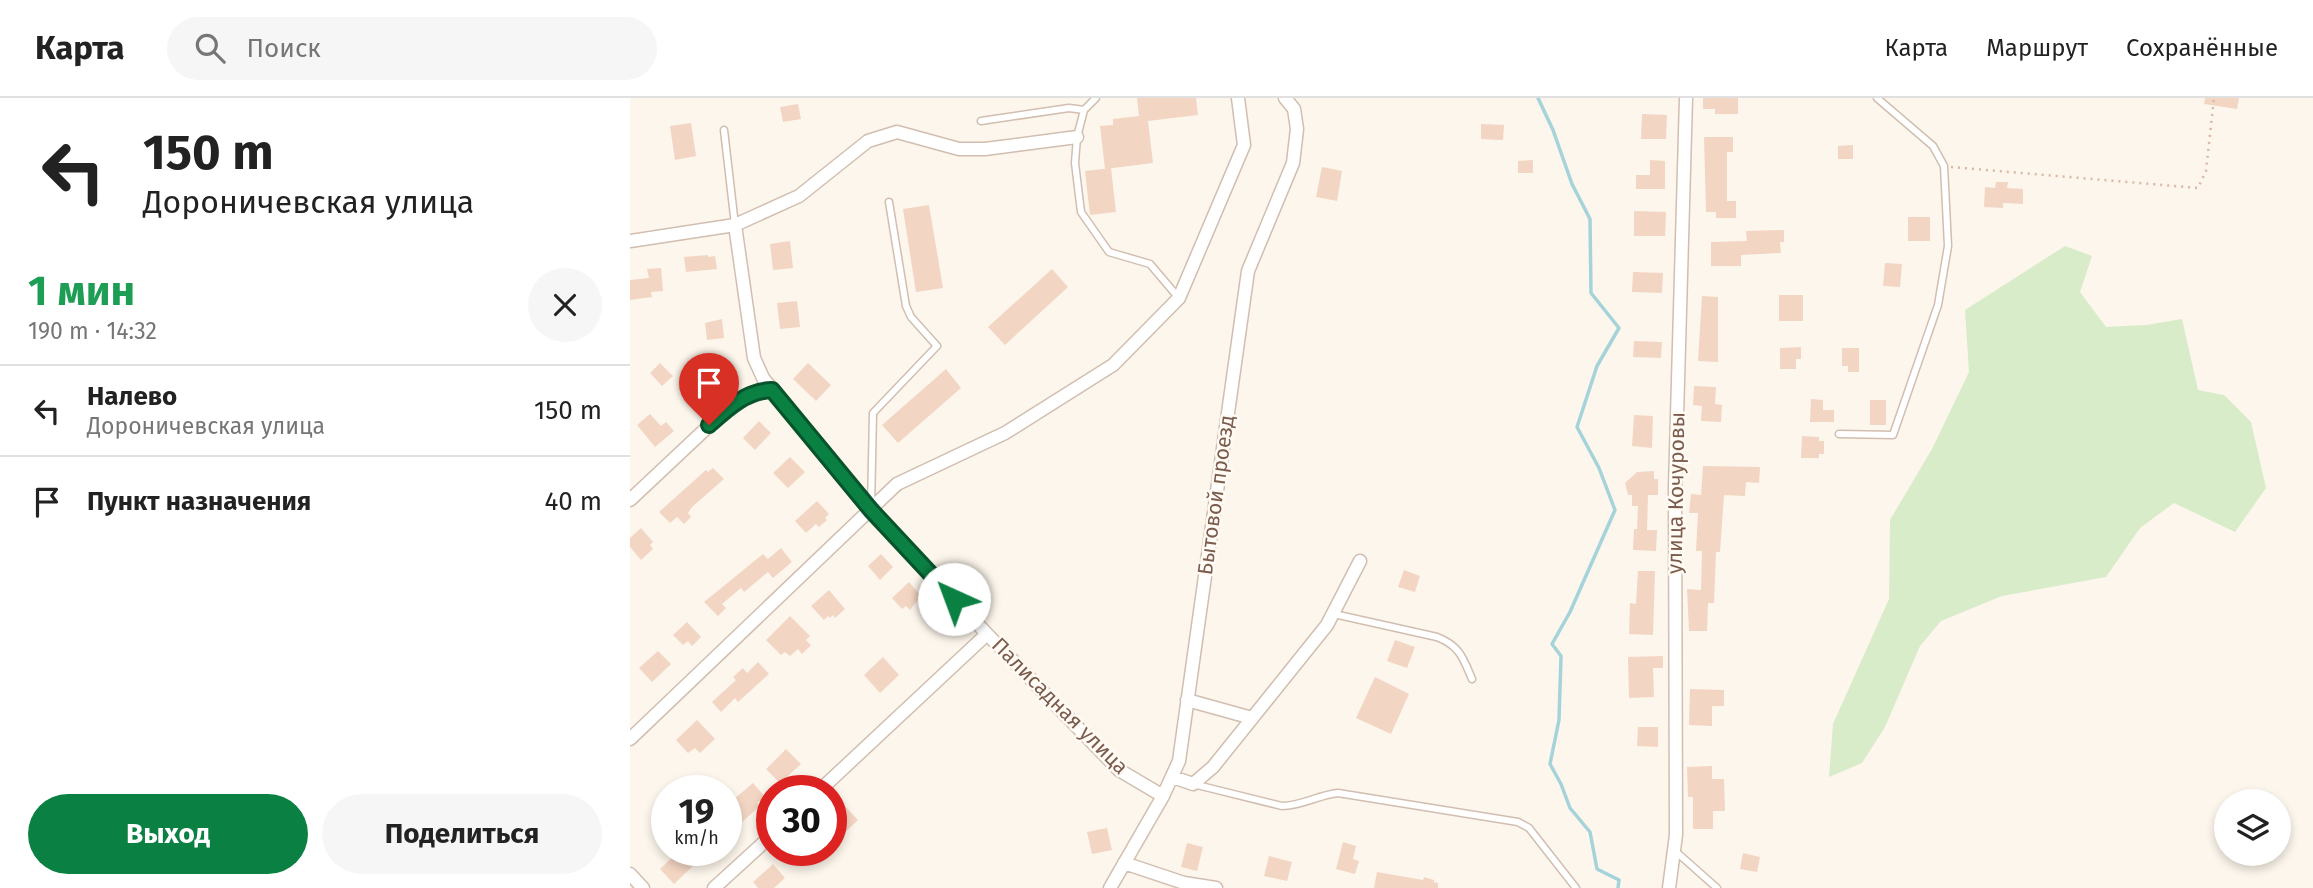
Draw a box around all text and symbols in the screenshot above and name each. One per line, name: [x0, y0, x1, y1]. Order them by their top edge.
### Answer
search box: [167, 17, 657, 80]
text: Карта: [35, 28, 125, 68]
icon: search: [191, 29, 229, 67]
text: Поиск: [247, 33, 321, 64]
text: Карта: [1885, 34, 1948, 62]
text: Маршрут: [1986, 34, 2088, 62]
text: Сохранённые: [2126, 34, 2278, 62]
text: 150 m: [143, 123, 274, 182]
icon: left: [28, 126, 119, 217]
text: Дороничевская улица: [143, 183, 474, 221]
text: 1 мин: [28, 266, 135, 316]
button: close: [528, 268, 602, 342]
text: 190 m · 14:32: [28, 317, 157, 345]
pin: [679, 353, 739, 425]
icon: arrive: [690, 364, 728, 402]
text: Налево: [87, 381, 177, 412]
icon: left: [28, 392, 66, 430]
text: 150 m: [534, 395, 602, 426]
text: Дороничевская улица: [87, 412, 325, 440]
street label: улица Кочуровы: [1662, 412, 1690, 574]
street label: Бытовой проезд: [1192, 413, 1240, 577]
icon: arrive: [28, 483, 66, 521]
text: Пункт назначения: [87, 486, 311, 517]
text: 40 m: [544, 486, 602, 517]
position arrow: [917, 562, 991, 636]
street label: Палисадная улица: [986, 632, 1134, 780]
speed limit sign: 30: [756, 775, 847, 866]
map controls: [2214, 789, 2291, 866]
button: layers: [2214, 789, 2291, 866]
text: 19: [679, 790, 714, 832]
button: Выход: [28, 794, 308, 874]
button: Поделиться: [322, 794, 602, 874]
text: km/h: [674, 827, 719, 849]

